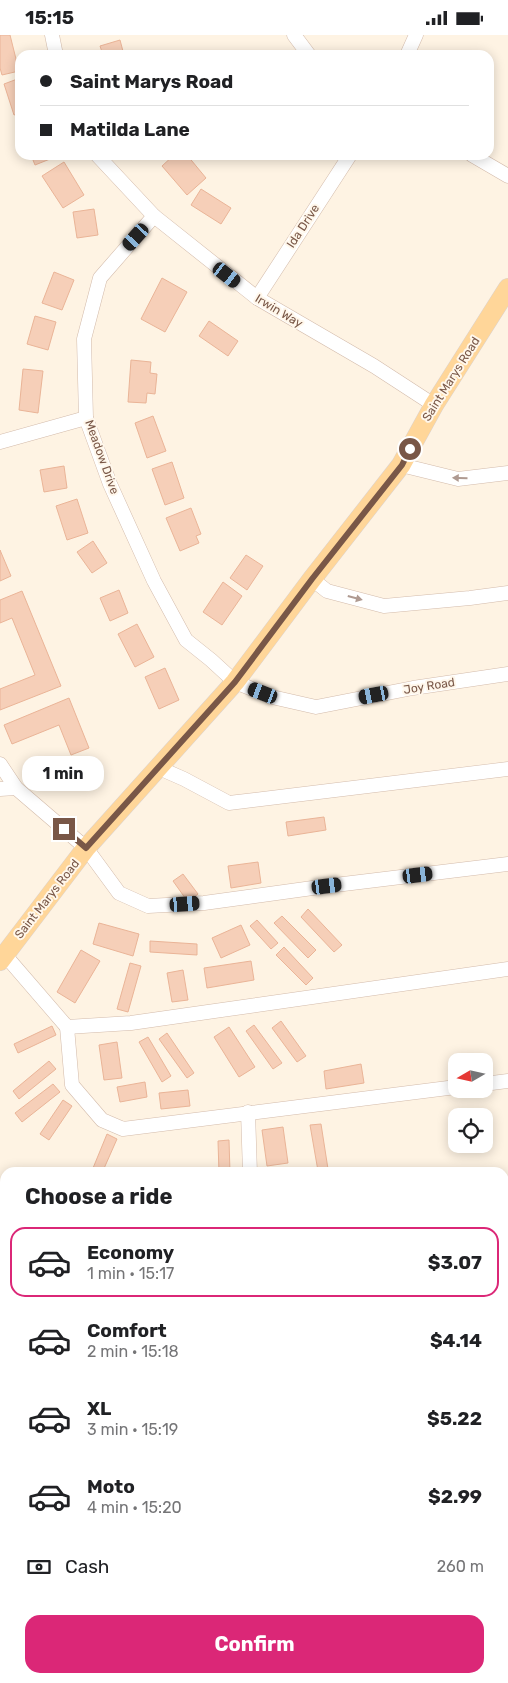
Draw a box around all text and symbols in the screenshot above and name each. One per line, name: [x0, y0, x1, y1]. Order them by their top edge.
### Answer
text: 15:15: [25, 6, 74, 29]
text: Saint Marys Road: [70, 70, 233, 93]
text: Matilda Lane: [70, 118, 190, 141]
street label: Ida Drive: [284, 201, 322, 250]
car: [120, 221, 151, 253]
car: [210, 260, 243, 290]
street label: Irwin Way: [253, 291, 306, 331]
street label: Saint Marys Road: [420, 334, 482, 424]
street label: Meadow Drive: [82, 418, 122, 496]
route start: [399, 438, 421, 460]
one-way arrow: [451, 474, 467, 482]
one-way arrow: [348, 594, 363, 602]
street label: Joy Road: [402, 675, 456, 697]
car: [246, 681, 279, 705]
car: [357, 685, 390, 705]
callout: 1 min: [23, 757, 105, 791]
text: 1 min: [43, 764, 83, 783]
route end: [53, 818, 75, 840]
street label: Saint Marys Road: [12, 857, 82, 941]
car: [402, 866, 433, 884]
car: [311, 877, 342, 895]
car: [169, 895, 200, 913]
north arrow: [448, 1053, 492, 1097]
map controls: [448, 1053, 493, 1153]
button: locate: [448, 1108, 493, 1153]
text: Choose a ride: [25, 1183, 172, 1210]
icon: car: [27, 1240, 72, 1285]
text: Economy: [87, 1241, 174, 1264]
text: $3.07: [428, 1251, 482, 1274]
text: 1 min · 15:17: [87, 1264, 174, 1283]
icon: car: [27, 1318, 72, 1363]
text: Comfort: [87, 1319, 167, 1342]
text: $4.14: [430, 1329, 482, 1352]
text: 2 min · 15:18: [87, 1342, 179, 1361]
icon: car: [27, 1396, 72, 1441]
text: XL: [87, 1397, 111, 1420]
text: $5.22: [427, 1407, 482, 1430]
text: 3 min · 15:19: [87, 1420, 178, 1439]
icon: car: [27, 1474, 72, 1519]
text: Moto: [87, 1475, 135, 1498]
text: $2.99: [428, 1485, 482, 1508]
text: 4 min · 15:20: [87, 1498, 182, 1517]
icon: cash: [25, 1553, 53, 1581]
text: Cash: [65, 1555, 109, 1578]
text: 260 m: [437, 1557, 484, 1576]
button: Confirm: [25, 1615, 484, 1673]

